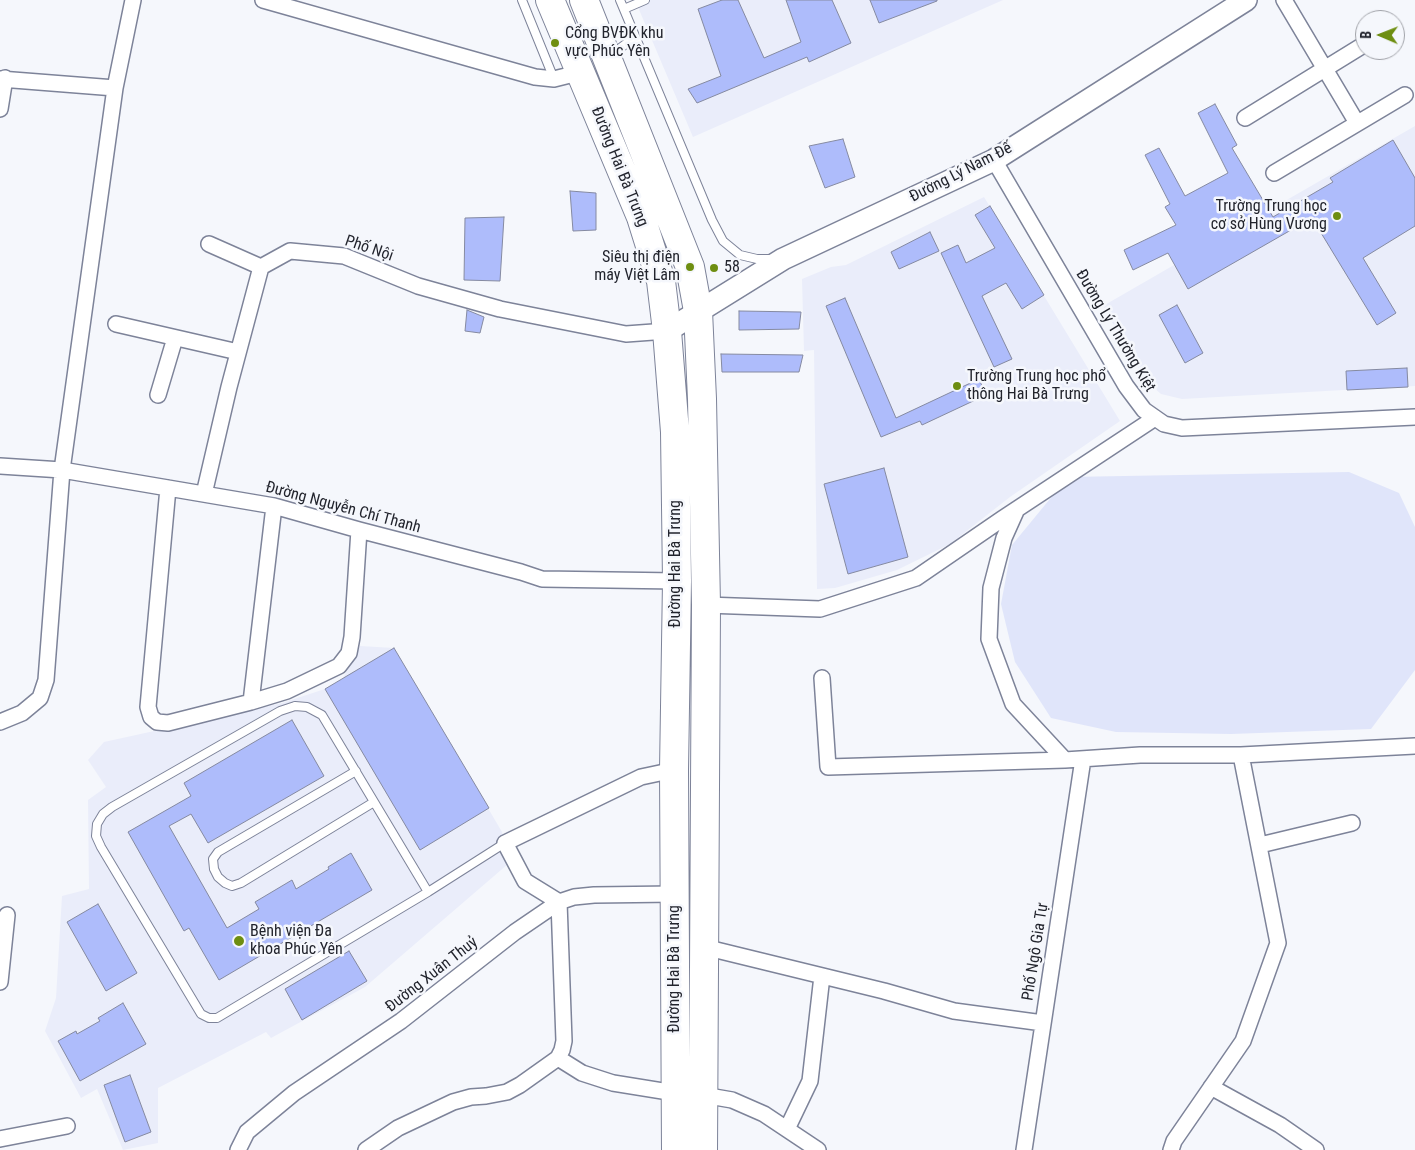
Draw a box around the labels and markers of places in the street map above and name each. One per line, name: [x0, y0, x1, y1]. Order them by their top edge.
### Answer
place label: Cổng BVĐK khu vực Phúc Yên: [565, 24, 663, 62]
marker: Cổng BVĐK khu vực Phúc Yên: [549, 37, 561, 49]
place label: Trường Trung học cơ sở Hùng Vương: [1211, 197, 1327, 235]
marker: Trường Trung học cơ sở Hùng Vương: [1331, 210, 1343, 222]
place label: Siêu thị điện máy Việt Lâm: [594, 248, 680, 286]
place label: 58: [724, 258, 740, 278]
marker: Siêu thị điện máy Việt Lâm: [684, 261, 696, 273]
marker: 58: [708, 262, 720, 274]
place label: Trường Trung học phổ thông Hai Bà Trưng: [967, 367, 1106, 405]
marker: Trường Trung học phổ thông Hai Bà Trưng: [951, 380, 963, 392]
place label: Bệnh viện Đa khoa Phúc Yên: [250, 922, 343, 960]
marker: Bệnh viện Đa khoa Phúc Yên: [232, 934, 246, 948]

